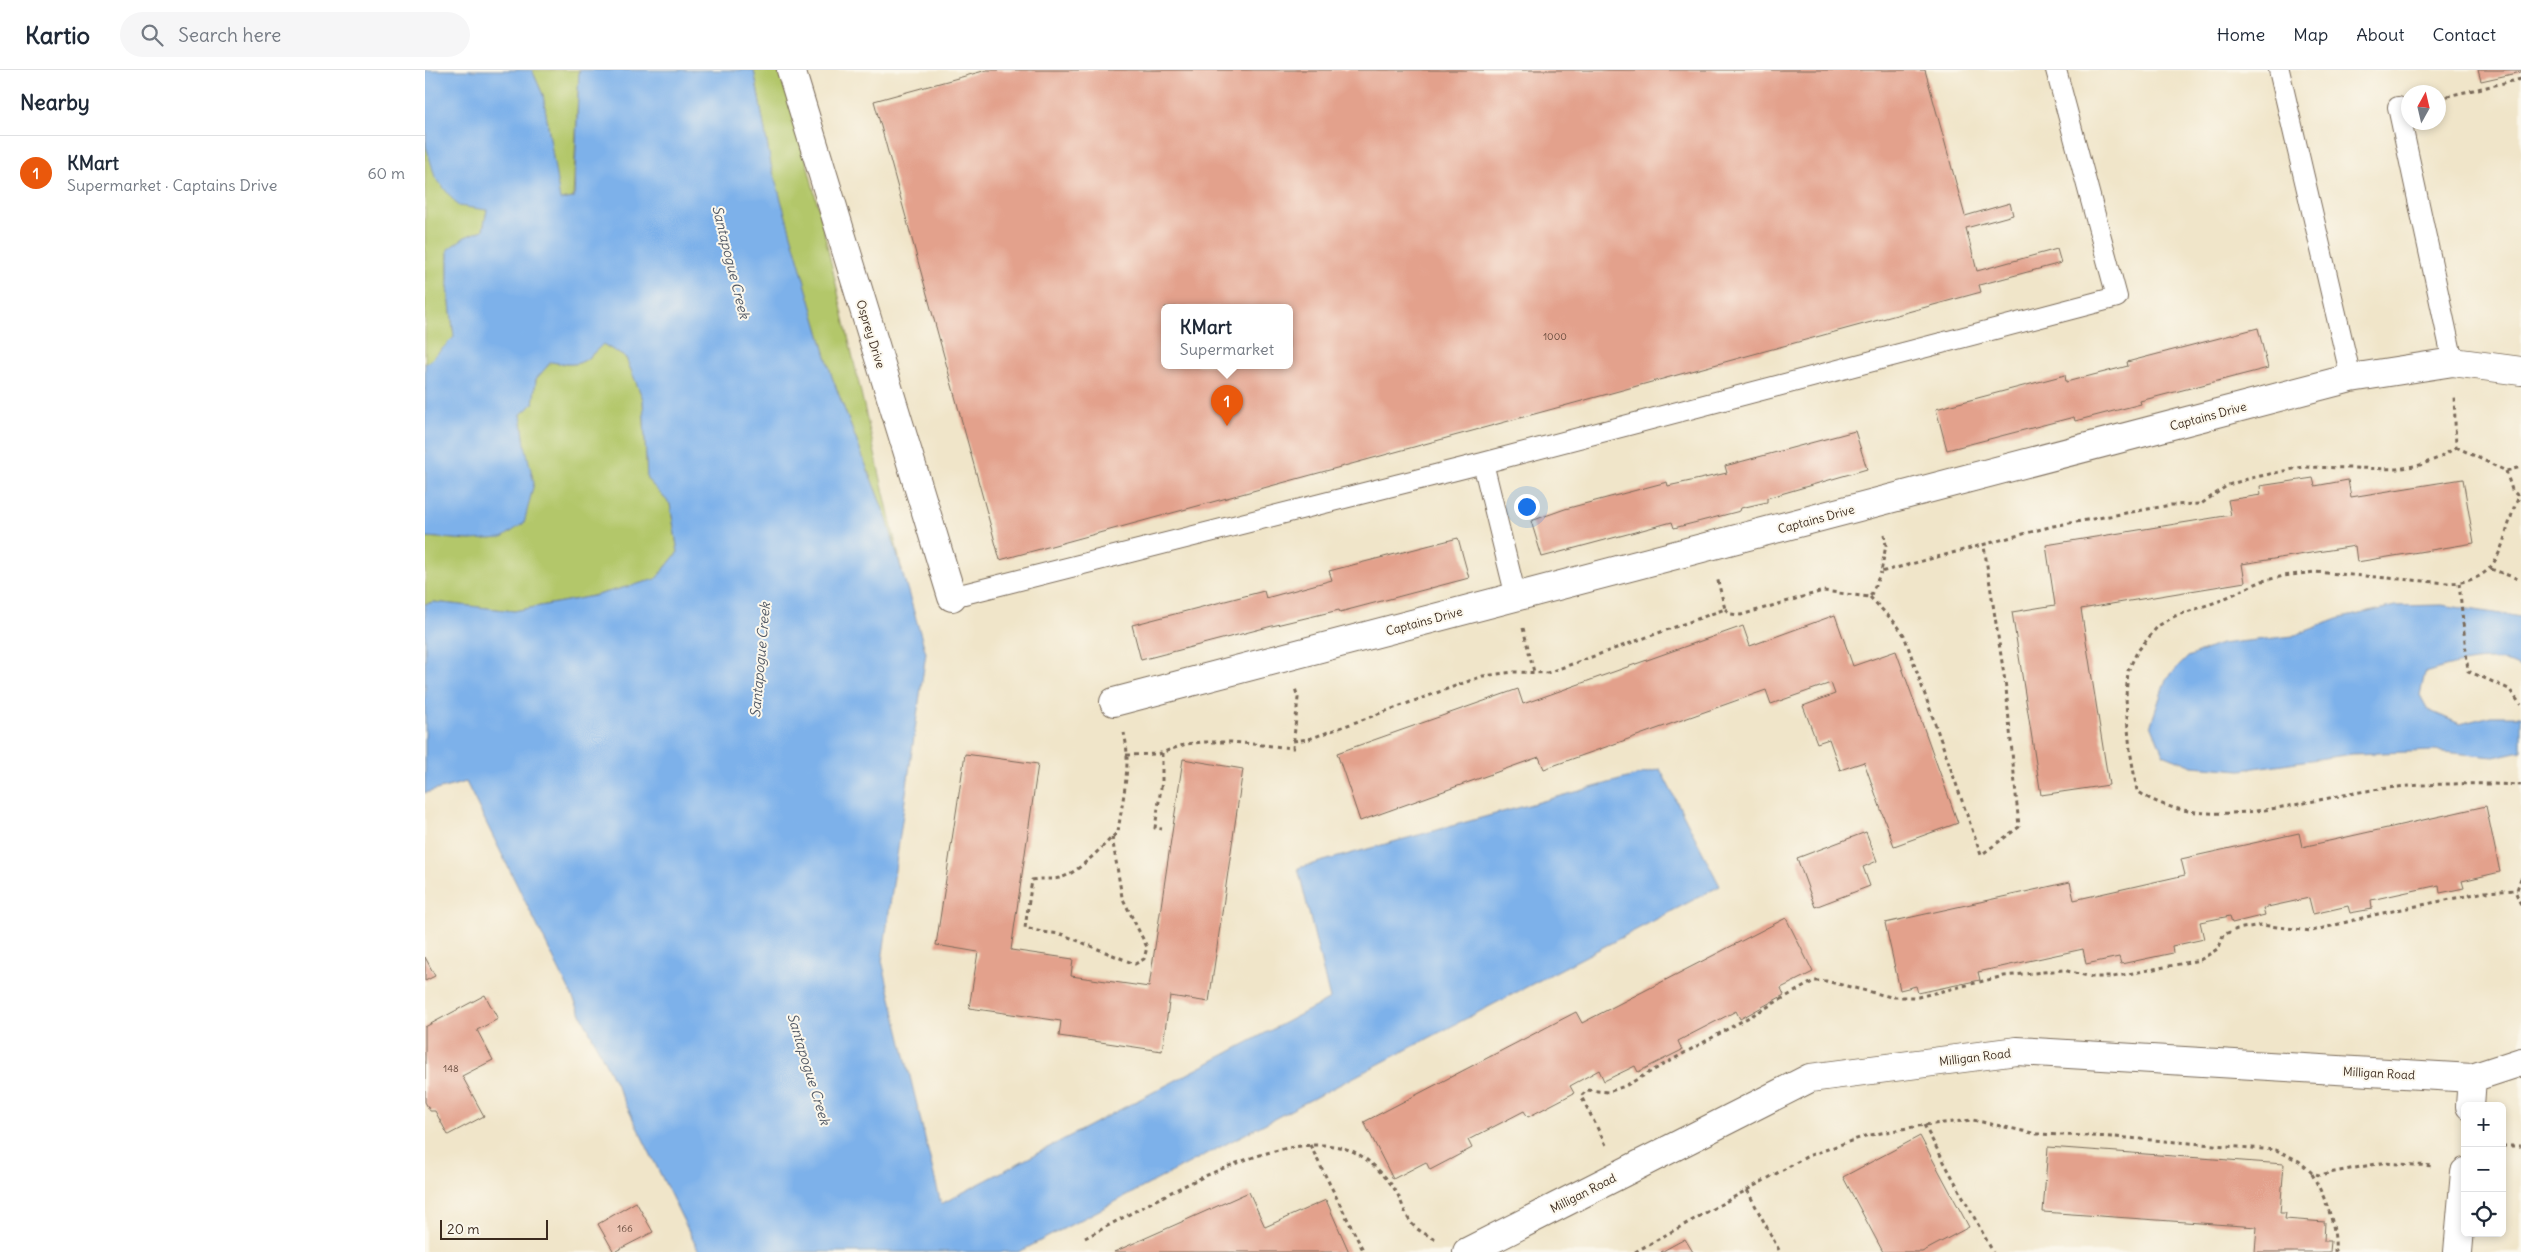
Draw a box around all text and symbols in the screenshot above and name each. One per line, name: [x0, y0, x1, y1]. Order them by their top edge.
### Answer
search box: [120, 12, 470, 57]
text: Kartio: [25, 20, 90, 50]
icon: search: [138, 21, 166, 49]
text: Search here: [178, 23, 281, 47]
text: Home: [2217, 23, 2265, 46]
text: Map: [2293, 23, 2328, 46]
text: About: [2356, 23, 2404, 46]
text: Contact: [2432, 23, 2496, 46]
north arrow: [2401, 85, 2446, 130]
text: Nearby: [20, 89, 90, 116]
text: KMart: [67, 151, 119, 175]
text: 1: [33, 163, 39, 183]
text: 60 m: [367, 163, 405, 183]
text: Supermarket · Captains Drive: [67, 175, 277, 195]
water label: Santapogue Creek: [708, 204, 754, 321]
street label: Osprey Drive: [853, 298, 889, 370]
popup: [1161, 304, 1293, 369]
text: KMart: [1180, 315, 1232, 339]
house number: 1000: [1543, 330, 1567, 343]
text: Supermarket: [1180, 339, 1274, 359]
pin: 1: [1211, 385, 1243, 426]
street label: Captains Drive: [2168, 399, 2248, 433]
your location: [1514, 494, 1540, 520]
street label: Captains Drive: [1776, 502, 1856, 536]
water label: Santapogue Creek: [746, 601, 774, 718]
street label: Captains Drive: [1384, 604, 1464, 638]
water label: Santapogue Creek: [783, 1011, 835, 1128]
street label: Milligan Road: [1938, 1045, 2012, 1069]
house number: 148: [443, 1062, 459, 1075]
street label: Milligan Road: [2343, 1064, 2415, 1082]
map controls: [2461, 1102, 2506, 1237]
button: +: [2461, 1102, 2506, 1147]
button: −: [2461, 1147, 2506, 1192]
street label: Milligan Road: [1548, 1170, 1618, 1216]
button: locate: [2461, 1192, 2506, 1237]
scale bar: [440, 1217, 547, 1240]
text: 20 m: [447, 1220, 480, 1238]
house number: 166: [617, 1222, 633, 1235]

